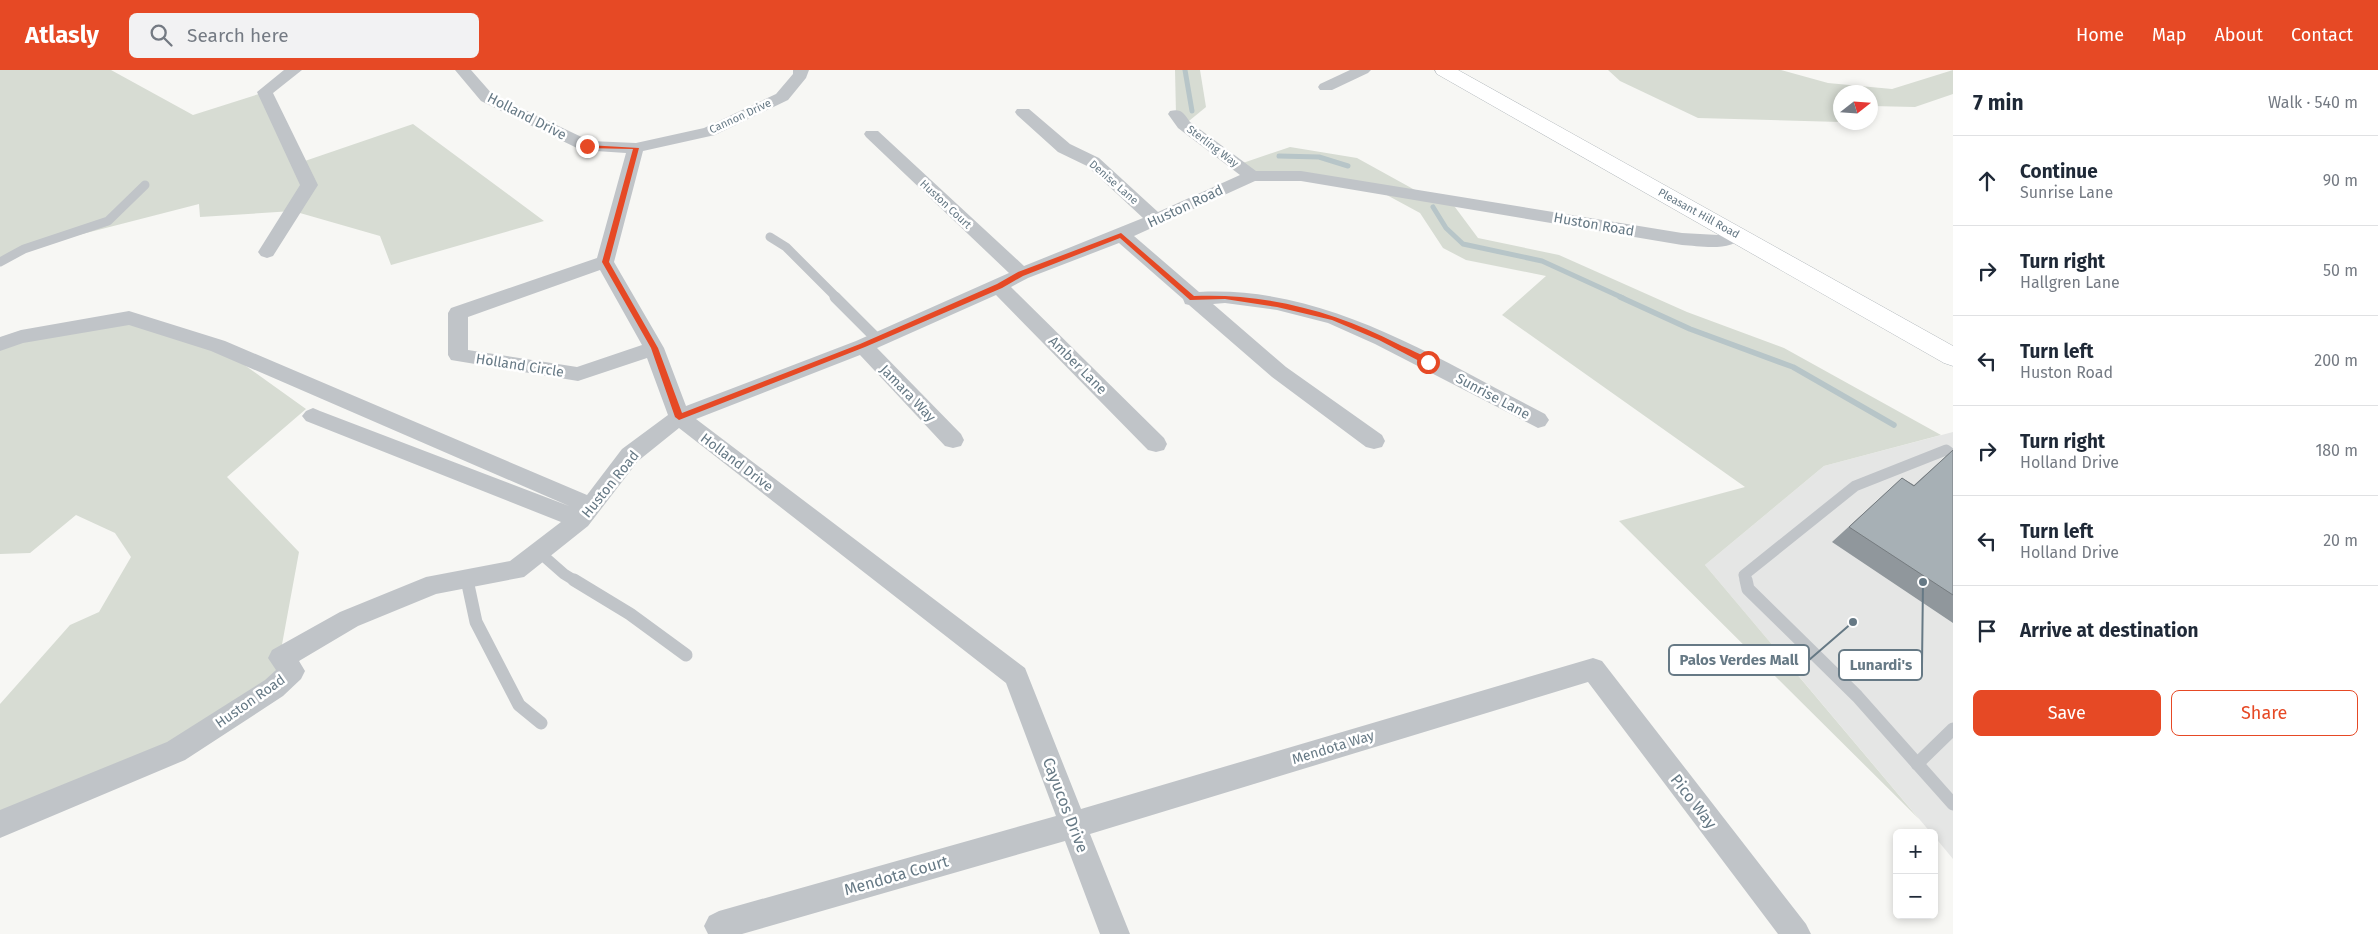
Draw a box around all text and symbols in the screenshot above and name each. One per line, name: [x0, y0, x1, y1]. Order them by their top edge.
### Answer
search box: [129, 13, 479, 58]
text: Atlasly: [25, 21, 99, 49]
icon: search: [147, 21, 175, 49]
text: Search here: [187, 24, 289, 47]
text: Home: [2076, 24, 2124, 46]
text: Map: [2152, 24, 2186, 46]
text: About: [2214, 24, 2263, 46]
text: Contact: [2291, 24, 2353, 46]
north arrow: [1833, 85, 1878, 130]
street label: Holland Drive: [484, 89, 569, 144]
text: 7 min: [1973, 90, 2024, 116]
text: Walk · 540 m: [2268, 93, 2358, 112]
street label: Cannon Drive: [707, 97, 773, 136]
street label: Sterling Way: [1184, 123, 1242, 170]
route end: [576, 135, 599, 158]
street label: Denise Lane: [1087, 158, 1141, 207]
text: Continue: [2020, 160, 2098, 183]
icon: ahead: [1973, 167, 2001, 195]
text: 90 m: [2323, 171, 2358, 190]
street label: Huston Court: [917, 177, 974, 232]
street label: Huston Road: [1145, 182, 1226, 231]
text: Sunrise Lane: [2020, 183, 2113, 202]
street label: Pleasant Hill Road: [1656, 186, 1742, 241]
street label: Huston Road: [1552, 209, 1635, 240]
text: Turn right: [2020, 250, 2105, 273]
icon: right: [1973, 257, 2001, 285]
text: 50 m: [2323, 261, 2358, 280]
text: Hallgren Lane: [2020, 273, 2120, 292]
street label: Amber Lane: [1045, 333, 1110, 398]
text: Turn left: [2020, 340, 2094, 363]
icon: left: [1973, 347, 2001, 375]
street label: Holland Circle: [475, 350, 565, 381]
route start: [1417, 351, 1440, 374]
text: 200 m: [2314, 351, 2358, 370]
street label: Jamara Way: [876, 361, 939, 426]
text: Huston Road: [2020, 363, 2113, 382]
street label: Sunrise Lane: [1453, 370, 1533, 423]
street label: Holland Drive: [697, 430, 776, 495]
text: Turn right: [2020, 430, 2105, 453]
icon: right: [1973, 437, 2001, 465]
text: 180 m: [2315, 441, 2358, 460]
street label: Huston Road: [578, 447, 643, 521]
text: Holland Drive: [2020, 453, 2119, 472]
text: Turn left: [2020, 520, 2094, 543]
icon: left: [1973, 527, 2001, 555]
text: 20 m: [2323, 531, 2358, 550]
text: Holland Drive: [2020, 543, 2119, 562]
icon: arrive: [1973, 617, 2001, 645]
text: Arrive at destination: [2020, 619, 2199, 642]
callout: Palos Verdes Mall: [1669, 645, 1809, 675]
callout: Lunardi's: [1839, 650, 1922, 680]
text: Palos Verdes Mall: [1679, 651, 1799, 669]
text: Lunardi's: [1850, 656, 1912, 674]
street label: Huston Road: [212, 671, 289, 732]
button: Save: [1973, 690, 2161, 736]
button: Share: [2171, 690, 2358, 736]
street label: Mendota Way: [1290, 727, 1376, 768]
street label: Cayucos Drive: [1039, 755, 1092, 855]
street label: Pico Way: [1666, 770, 1721, 832]
map controls: [1893, 829, 1938, 919]
button: +: [1893, 829, 1938, 874]
street label: Mendota Court: [842, 851, 951, 899]
button: −: [1893, 874, 1938, 919]

